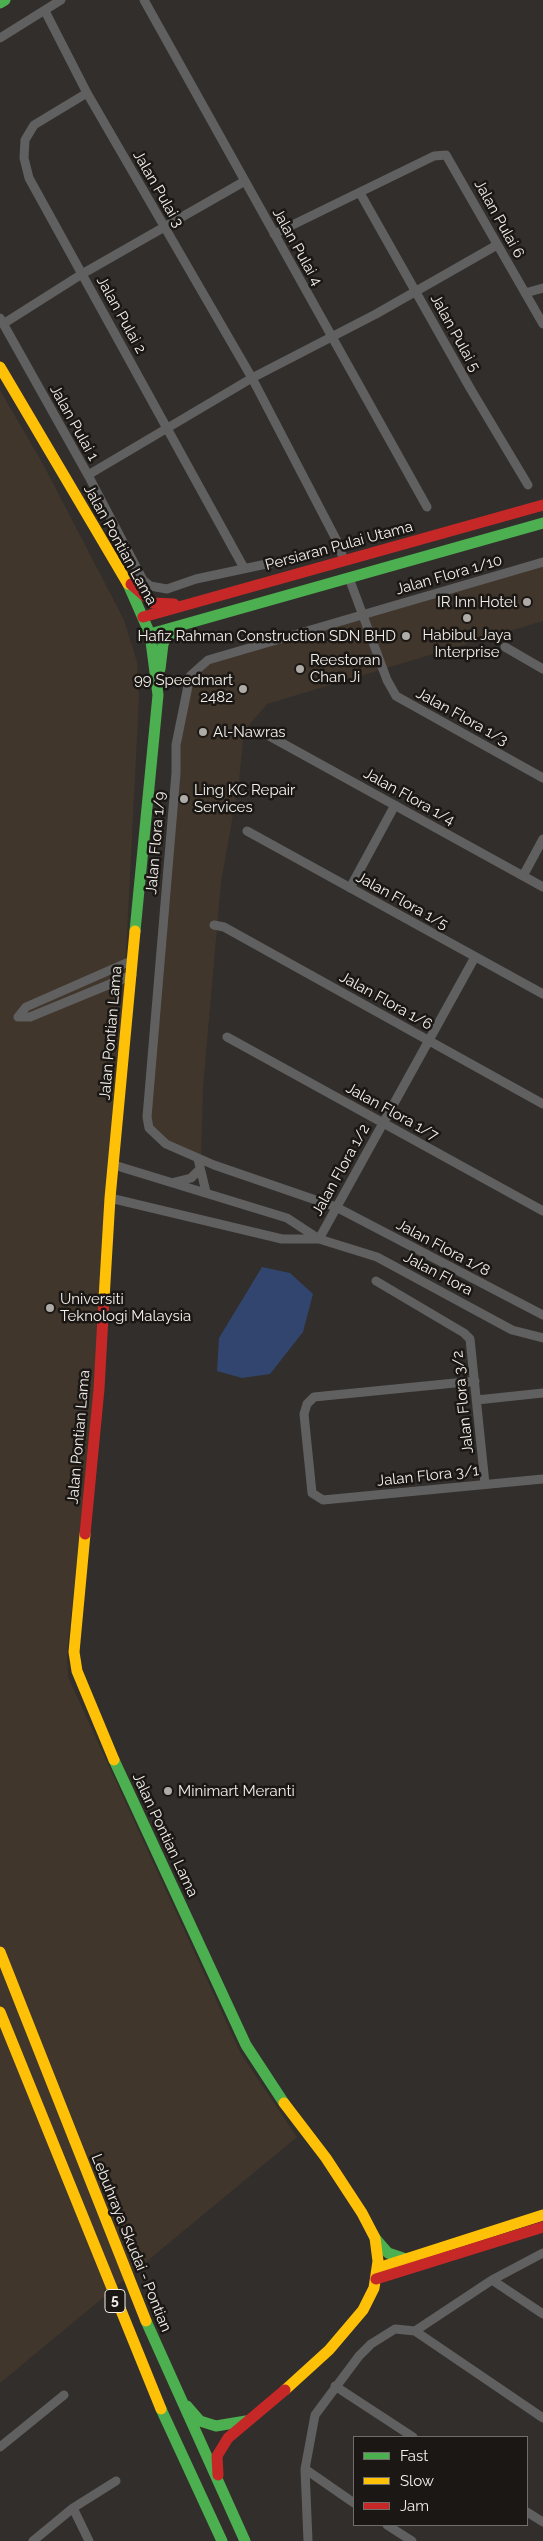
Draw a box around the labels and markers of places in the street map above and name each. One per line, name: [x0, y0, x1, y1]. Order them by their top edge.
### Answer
place label: IR Inn Hotel: [437, 593, 517, 611]
marker: IR Inn Hotel: [521, 596, 533, 608]
marker: Habibul Jaya Interprise: [461, 612, 473, 624]
place label: Habibul Jaya Interprise: [423, 626, 511, 661]
place label: Hafiz Rahman Construction SDN BHD: [138, 627, 396, 645]
marker: Hafiz Rahman Construction SDN BHD: [400, 630, 412, 642]
place label: Reestoran Chan Ji: [310, 651, 380, 686]
marker: Reestoran Chan Ji: [294, 663, 306, 675]
place label: 99 Speedmart 2482: [134, 671, 233, 706]
marker: 99 Speedmart 2482: [237, 683, 249, 695]
place label: Al-Nawras: [213, 723, 286, 741]
marker: Al-Nawras: [197, 726, 209, 738]
place label: Ling KC Repair Services: [194, 781, 295, 816]
marker: Ling KC Repair Services: [178, 793, 190, 805]
place label: Universiti Teknologi Malaysia: [60, 1290, 191, 1325]
marker: Universiti Teknologi Malaysia: [44, 1302, 56, 1314]
place label: Minimart Meranti: [178, 1782, 295, 1800]
marker: Minimart Meranti: [162, 1785, 174, 1797]

